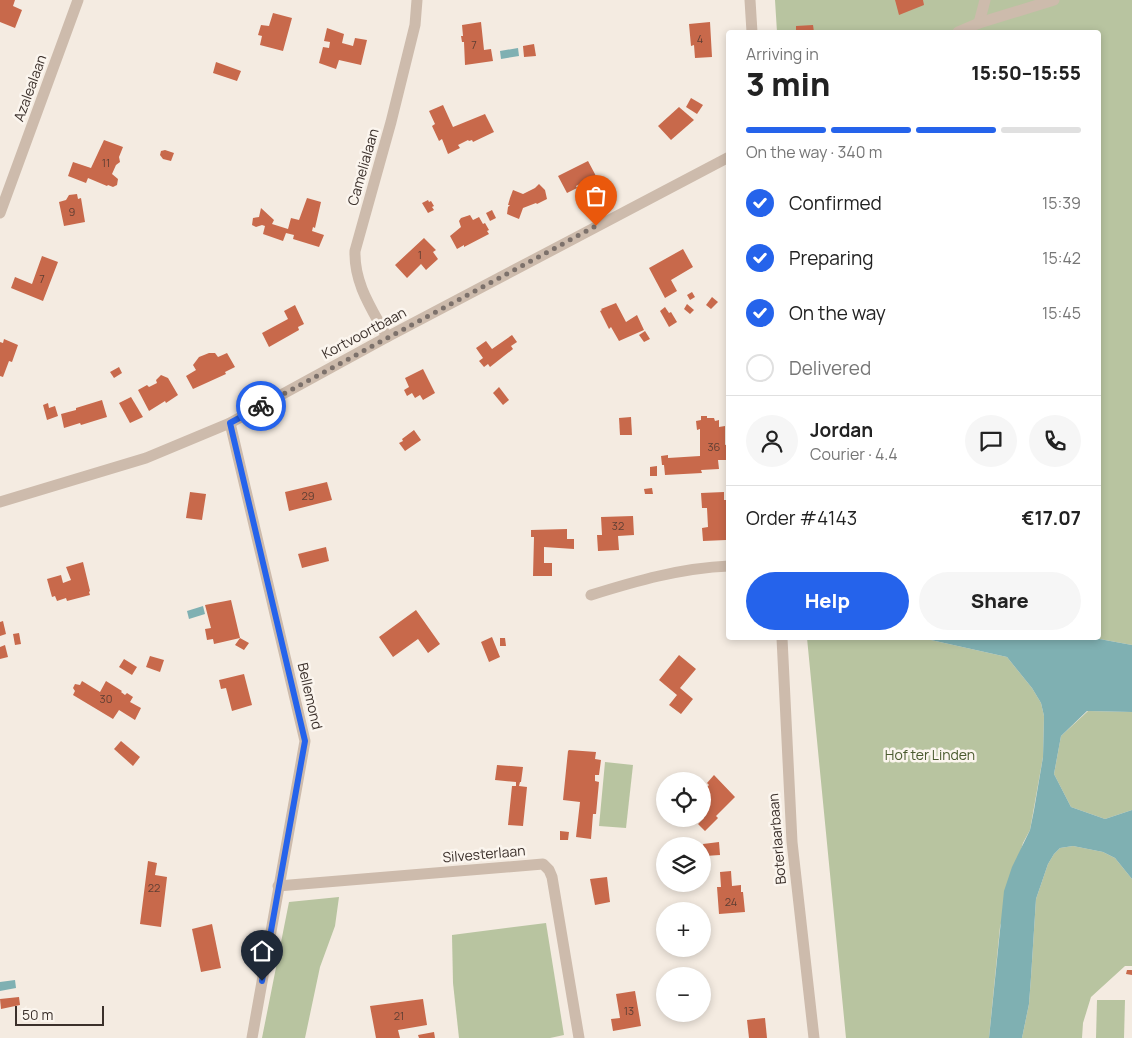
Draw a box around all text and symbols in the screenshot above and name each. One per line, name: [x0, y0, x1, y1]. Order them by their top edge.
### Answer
house number: 4: [697, 31, 703, 46]
house number: 7: [471, 37, 477, 52]
text: Arriving in: [746, 43, 819, 65]
street label: Azalealaan: [9, 52, 50, 124]
text: 15:50–15:55: [971, 60, 1081, 86]
text: 3 min: [746, 62, 830, 106]
street label: Camelialaan: [342, 126, 383, 208]
text: On the way · 340 m: [746, 141, 882, 163]
house number: 11: [102, 155, 110, 170]
pin: [575, 175, 617, 226]
icon: bag: [582, 182, 610, 210]
icon: check: [746, 189, 774, 217]
text: Confirmed: [789, 190, 882, 216]
text: 15:39: [1042, 192, 1081, 214]
house number: 9: [69, 204, 76, 219]
icon: check: [746, 244, 774, 272]
text: Preparing: [789, 245, 874, 271]
house number: 1: [418, 247, 422, 262]
text: 15:42: [1042, 247, 1081, 269]
house number: 7: [39, 271, 45, 286]
icon: check: [746, 299, 774, 327]
text: On the way: [789, 300, 886, 326]
street label: Kortvoortbaan: [318, 302, 409, 363]
text: 15:45: [1042, 302, 1081, 324]
text: Delivered: [789, 355, 871, 381]
courier: [236, 381, 286, 431]
icon: bike: [247, 392, 275, 420]
button: person: [746, 415, 798, 467]
button: chat: [965, 415, 1017, 467]
button: phone: [1029, 415, 1081, 467]
text: Jordan: [810, 417, 873, 443]
house number: 36: [708, 439, 721, 454]
text: Courier · 4.4: [810, 443, 898, 465]
house number: 29: [301, 488, 315, 503]
text: Order #4143: [746, 505, 857, 531]
text: €17.07: [1021, 505, 1081, 531]
house number: 32: [612, 518, 624, 533]
button: Help: [746, 572, 909, 630]
button: Share: [919, 572, 1081, 630]
street label: Bellemond: [294, 661, 327, 731]
house number: 30: [100, 691, 112, 706]
park label: Hof ter Linden: [885, 745, 975, 764]
map controls: [656, 772, 711, 1022]
button: locate: [656, 772, 711, 827]
street label: Boterlaarbaan: [763, 793, 790, 885]
button: layers: [656, 837, 711, 892]
street label: Silvesterlaan: [442, 840, 526, 867]
house number: 22: [148, 880, 160, 895]
house number: 24: [725, 894, 737, 909]
button: +: [656, 902, 711, 957]
pin: [241, 930, 283, 981]
icon: home: [248, 937, 276, 965]
button: −: [656, 967, 711, 1022]
scale bar: [15, 1003, 104, 1026]
house number: 13: [624, 1003, 634, 1018]
text: 50 m: [22, 1005, 53, 1024]
house number: 21: [394, 1008, 404, 1023]

